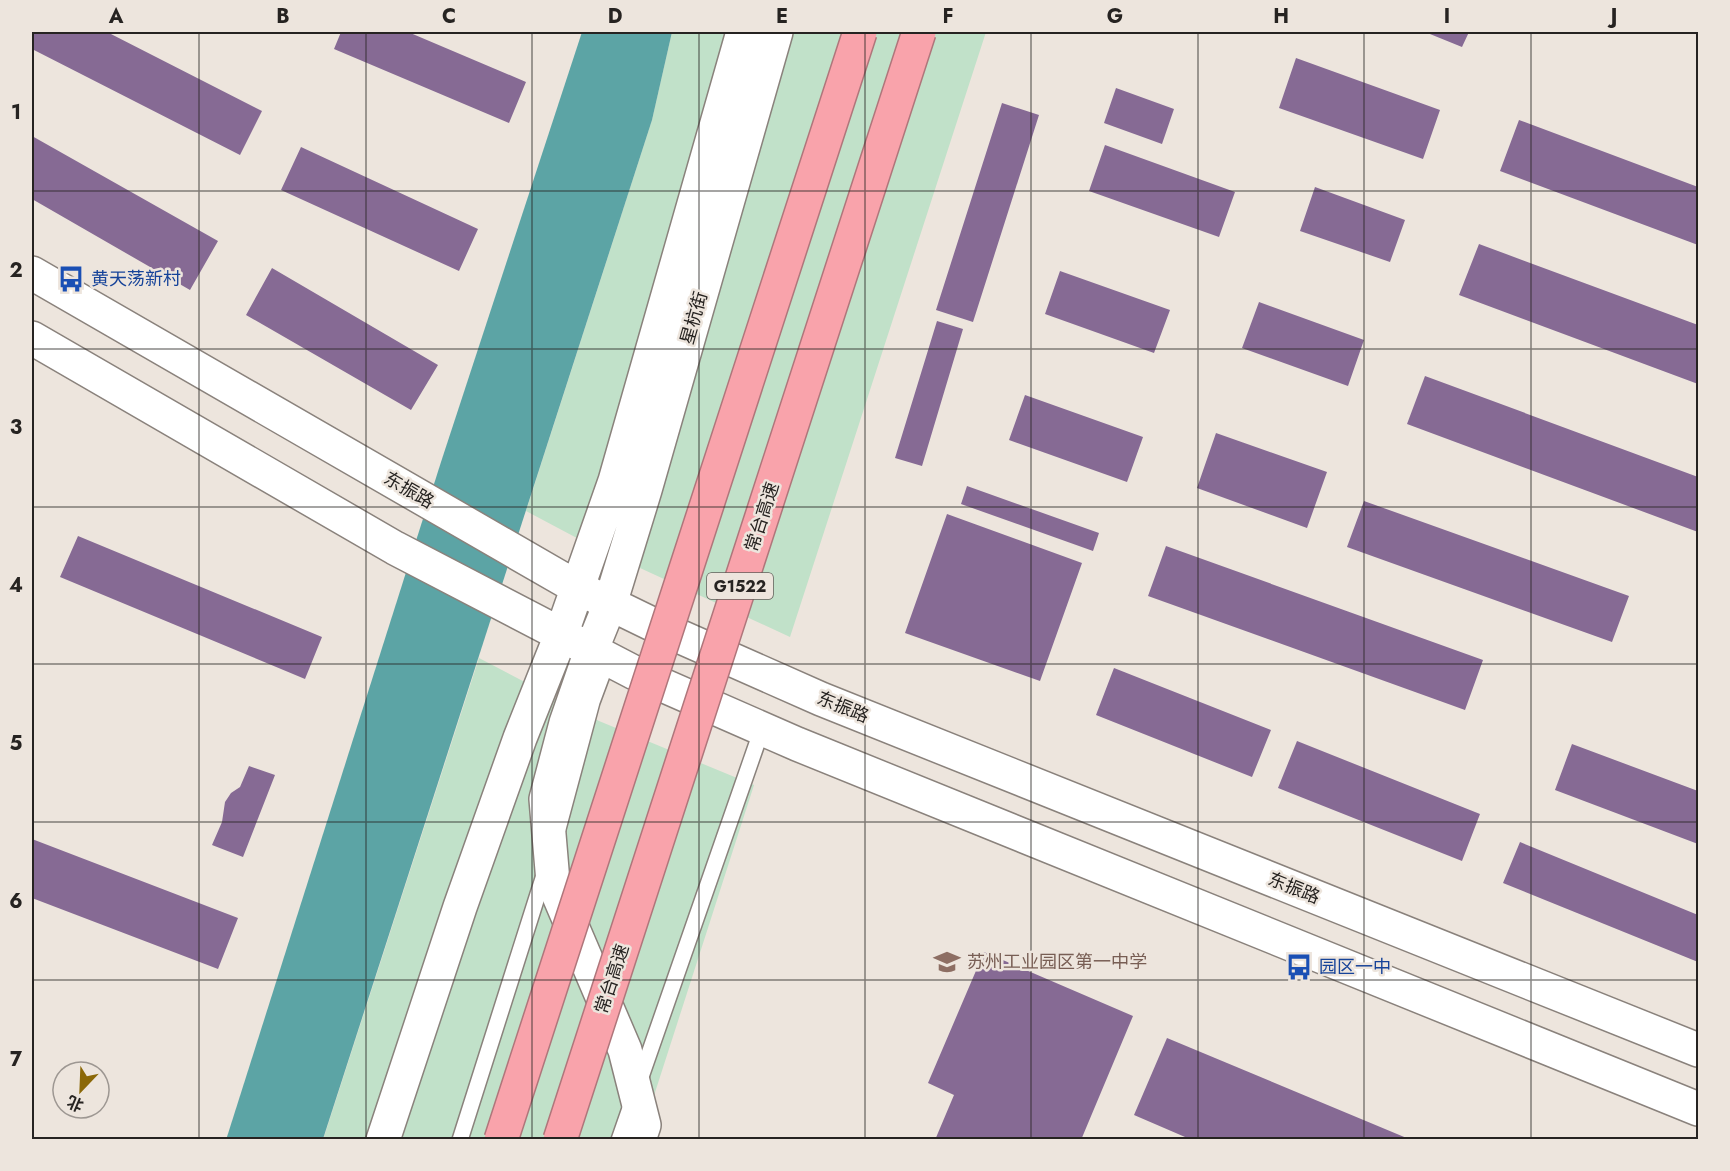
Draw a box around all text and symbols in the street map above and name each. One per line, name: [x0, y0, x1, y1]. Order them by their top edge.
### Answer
text: A: [108, 2, 124, 31]
text: B: [276, 2, 290, 31]
text: C: [442, 2, 456, 31]
text: D: [608, 2, 622, 31]
text: E: [776, 2, 788, 31]
text: F: [942, 2, 954, 31]
text: G: [1107, 2, 1123, 31]
text: H: [1273, 2, 1289, 31]
text: I: [1444, 2, 1450, 31]
text: J: [1607, 2, 1617, 31]
text: 1: [11, 98, 21, 127]
text: 2: [9, 256, 23, 285]
bus stop icon: 黄天荡新村: [56, 264, 86, 294]
place label: 黄天荡新村: [91, 266, 181, 292]
street label: 星杭街: [674, 288, 714, 348]
text: 3: [10, 413, 22, 442]
street label: 东振路: [379, 465, 439, 515]
street label: 常台高速: [739, 479, 785, 555]
text: 4: [9, 571, 23, 600]
road number: G1522: [707, 573, 773, 599]
street label: 东振路: [813, 685, 873, 729]
text: 5: [10, 729, 23, 758]
street label: 东振路: [1264, 866, 1324, 910]
text: 6: [9, 887, 23, 916]
street label: 常台高速: [589, 941, 635, 1017]
school or university icon: 苏州工业园区第一中学: [932, 947, 962, 977]
place label: 苏州工业园区第一中学: [967, 949, 1147, 975]
bus stop icon: 园区一中: [1284, 952, 1314, 982]
place label: 园区一中: [1319, 954, 1391, 980]
text: 7: [10, 1045, 23, 1074]
north arrow: [51, 1060, 111, 1120]
text: 北: [63, 1090, 87, 1117]

